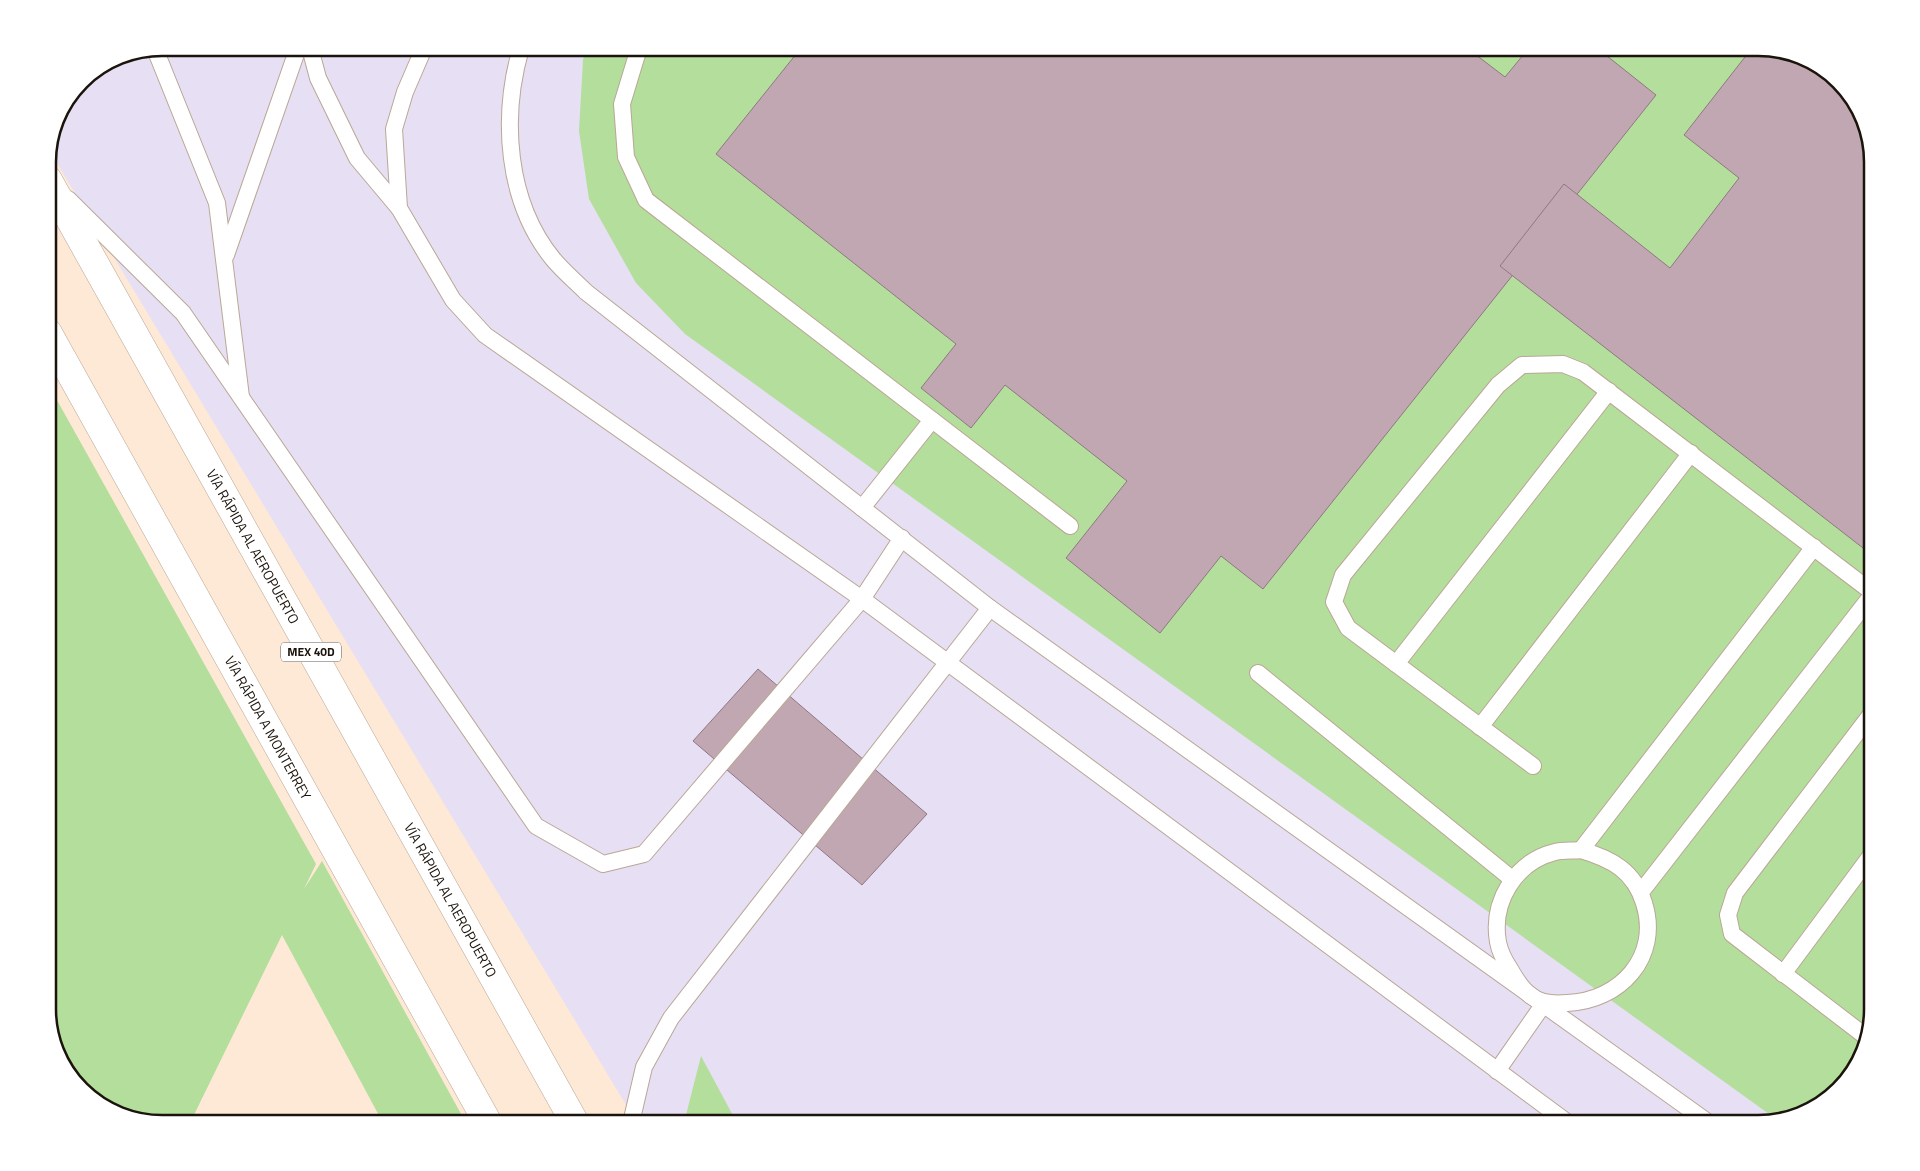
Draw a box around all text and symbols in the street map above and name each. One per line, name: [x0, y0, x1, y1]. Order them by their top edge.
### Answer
street label: VÍA RÁPIDA AL AEROPUERTO: [202, 465, 305, 627]
road number: MEX 40D: [281, 642, 341, 662]
street label: VÍA RÁPIDA A MONTERREY: [220, 652, 317, 804]
street label: VÍA RÁPIDA AL AEROPUERTO: [399, 819, 503, 981]

